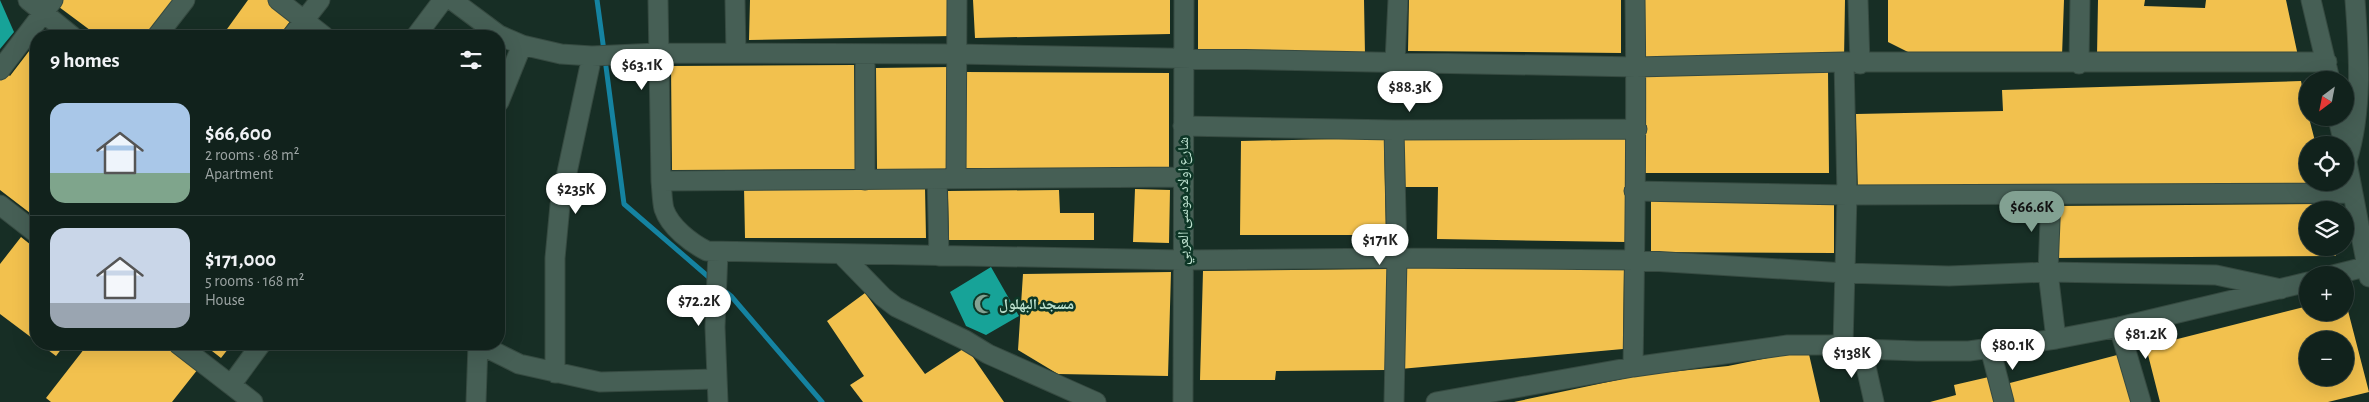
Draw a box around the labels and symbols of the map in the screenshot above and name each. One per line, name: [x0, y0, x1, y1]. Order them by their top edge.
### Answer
pin: $63.1K: [601, 48, 683, 91]
pin: $88.3K: [1369, 70, 1451, 113]
north arrow: [2299, 71, 2354, 126]
street label: شارع اولاد موسى العربي: [1176, 137, 1195, 265]
pin: $235K: [541, 172, 611, 215]
pin: $66.6K: [1991, 190, 2073, 233]
pin: $171K: [1345, 224, 1415, 266]
pin: $72.2K: [658, 284, 740, 327]
mosque icon: مسجد البهلول: [973, 293, 995, 315]
place label: مسجد البهلول: [999, 297, 1074, 313]
pin: $81.2K: [2105, 318, 2187, 360]
pin: $80.1K: [1972, 328, 2054, 371]
pin: $138K: [1817, 336, 1887, 379]

